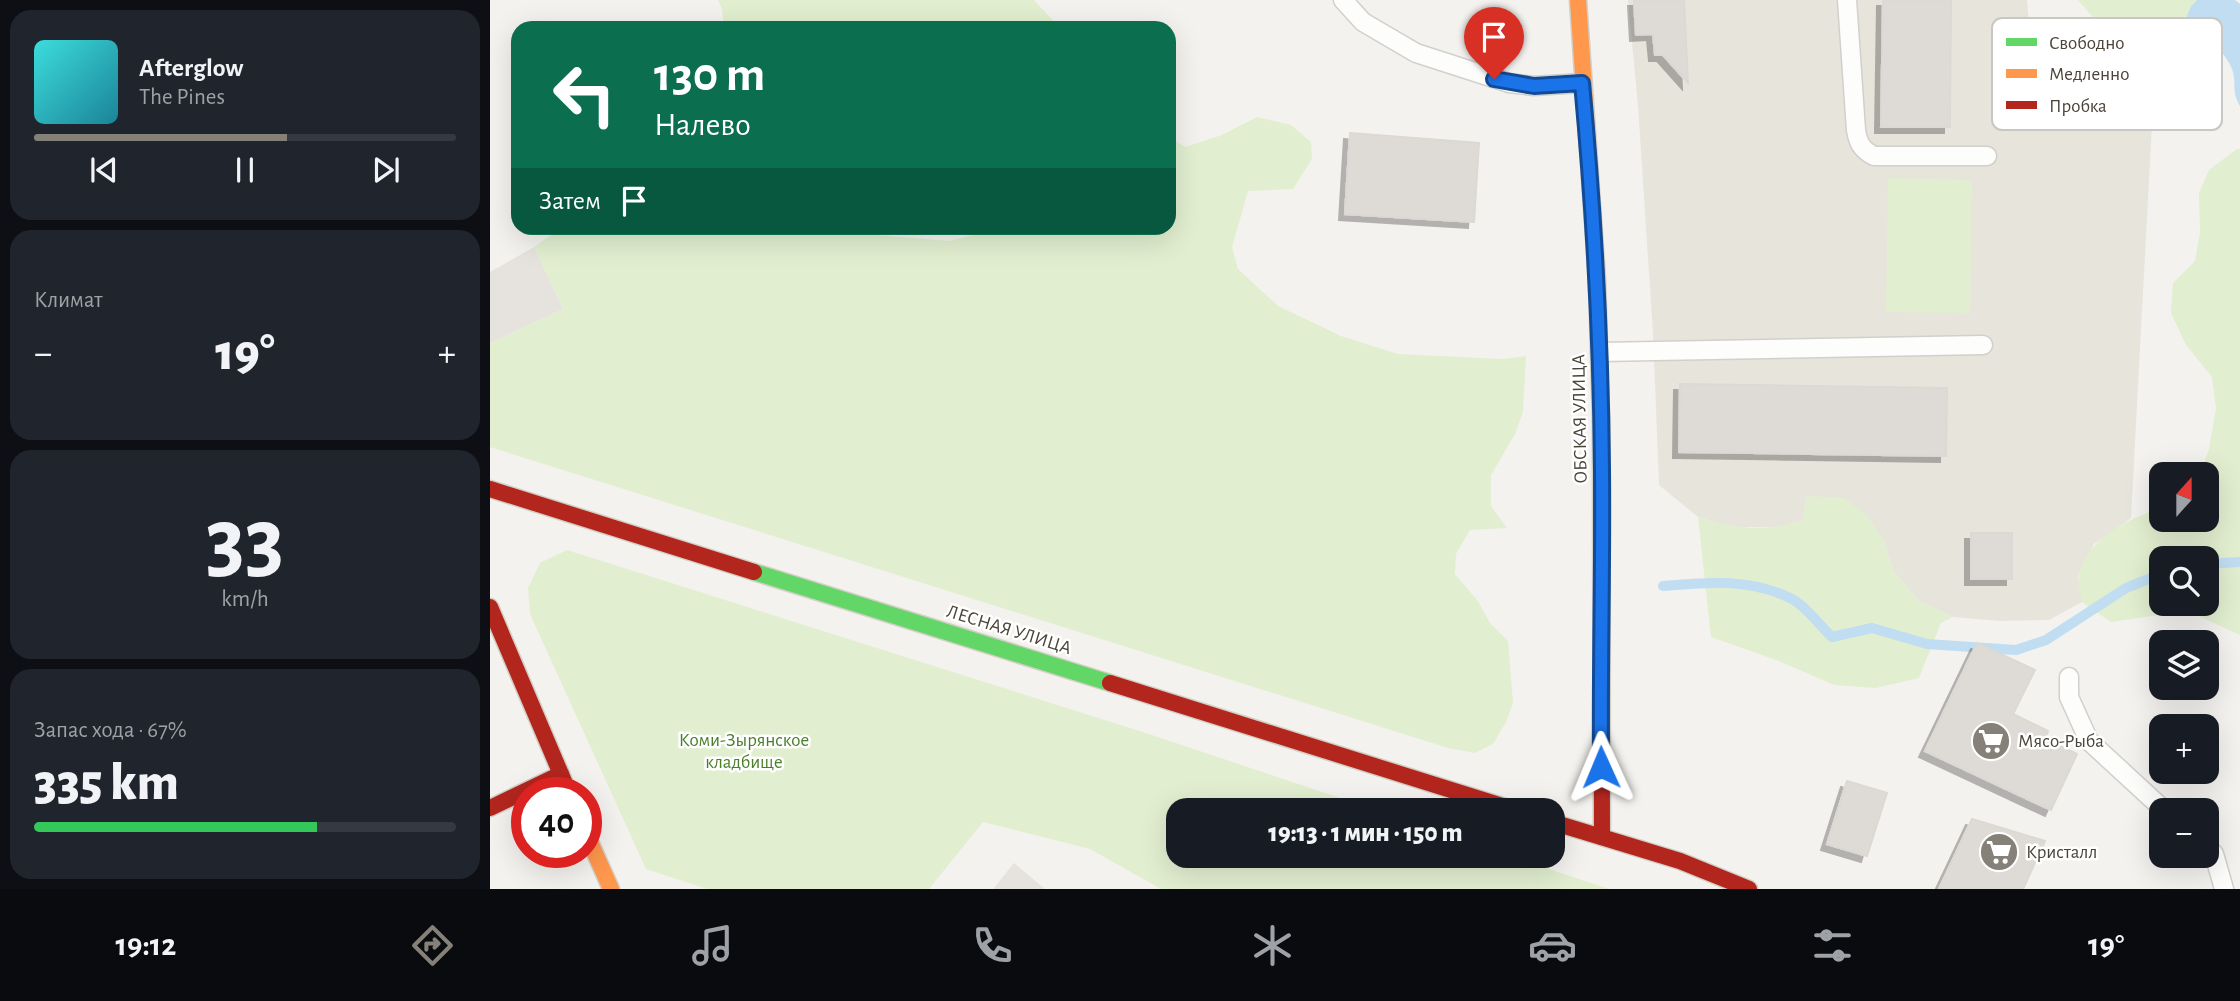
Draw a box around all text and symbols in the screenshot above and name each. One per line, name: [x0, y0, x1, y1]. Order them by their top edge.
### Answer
pin: [1464, 7, 1524, 79]
icon: arrive: [1475, 18, 1513, 56]
legend: [1992, 18, 2222, 130]
text: Свободно: [2049, 34, 2125, 53]
icon: left: [539, 49, 630, 140]
text: 130 m: [654, 51, 765, 100]
text: Afterglow: [139, 55, 243, 81]
text: Медленно: [2049, 65, 2129, 84]
text: The Pines: [139, 86, 225, 109]
text: Пробка: [2049, 97, 2107, 116]
text: Налево: [654, 109, 751, 141]
icon: previous: [85, 151, 123, 189]
icon: pause: [226, 151, 264, 189]
icon: next: [367, 151, 405, 189]
icon: arrive: [615, 182, 653, 220]
text: Затем: [539, 188, 601, 214]
text: Климат: [34, 289, 103, 312]
text: 19°: [215, 327, 275, 379]
text: −: [34, 335, 52, 373]
text: +: [438, 335, 456, 373]
street label: ОБСКАЯ УЛИЦА: [1569, 354, 1591, 484]
north arrow: [2149, 462, 2219, 532]
map controls: [2149, 462, 2219, 868]
text: 33: [206, 495, 284, 586]
button: search: [2149, 546, 2219, 616]
text: km/h: [221, 588, 269, 611]
street label: ЛЕСНАЯ УЛИЦА: [944, 602, 1074, 658]
button: layers: [2149, 630, 2219, 700]
button: +: [2149, 714, 2219, 784]
text: Запас хода · 67%: [34, 719, 187, 742]
supermarket icon: Мясо-Рыба: [1970, 720, 2012, 762]
position arrow: [1564, 730, 1638, 804]
park label: Коми-Зырянское кладбище: [679, 731, 809, 772]
place label: Мясо-Рыба: [2018, 732, 2104, 751]
text: 335 km: [34, 757, 179, 809]
speed limit sign: 40: [511, 777, 602, 868]
button: −: [2149, 798, 2219, 868]
text: 19:13 · 1 мин · 150 m: [1268, 820, 1463, 846]
supermarket icon: Кристалл: [1978, 831, 2020, 873]
place label: Кристалл: [2026, 843, 2097, 862]
icon: directions: [408, 921, 457, 970]
icon: music: [688, 921, 737, 970]
icon: phone: [968, 921, 1017, 970]
icon: climate: [1248, 921, 1297, 970]
icon: car: [1528, 921, 1577, 970]
icon: filters: [1808, 921, 1857, 970]
text: 19:12: [116, 929, 176, 961]
text: 19°: [2088, 929, 2124, 961]

